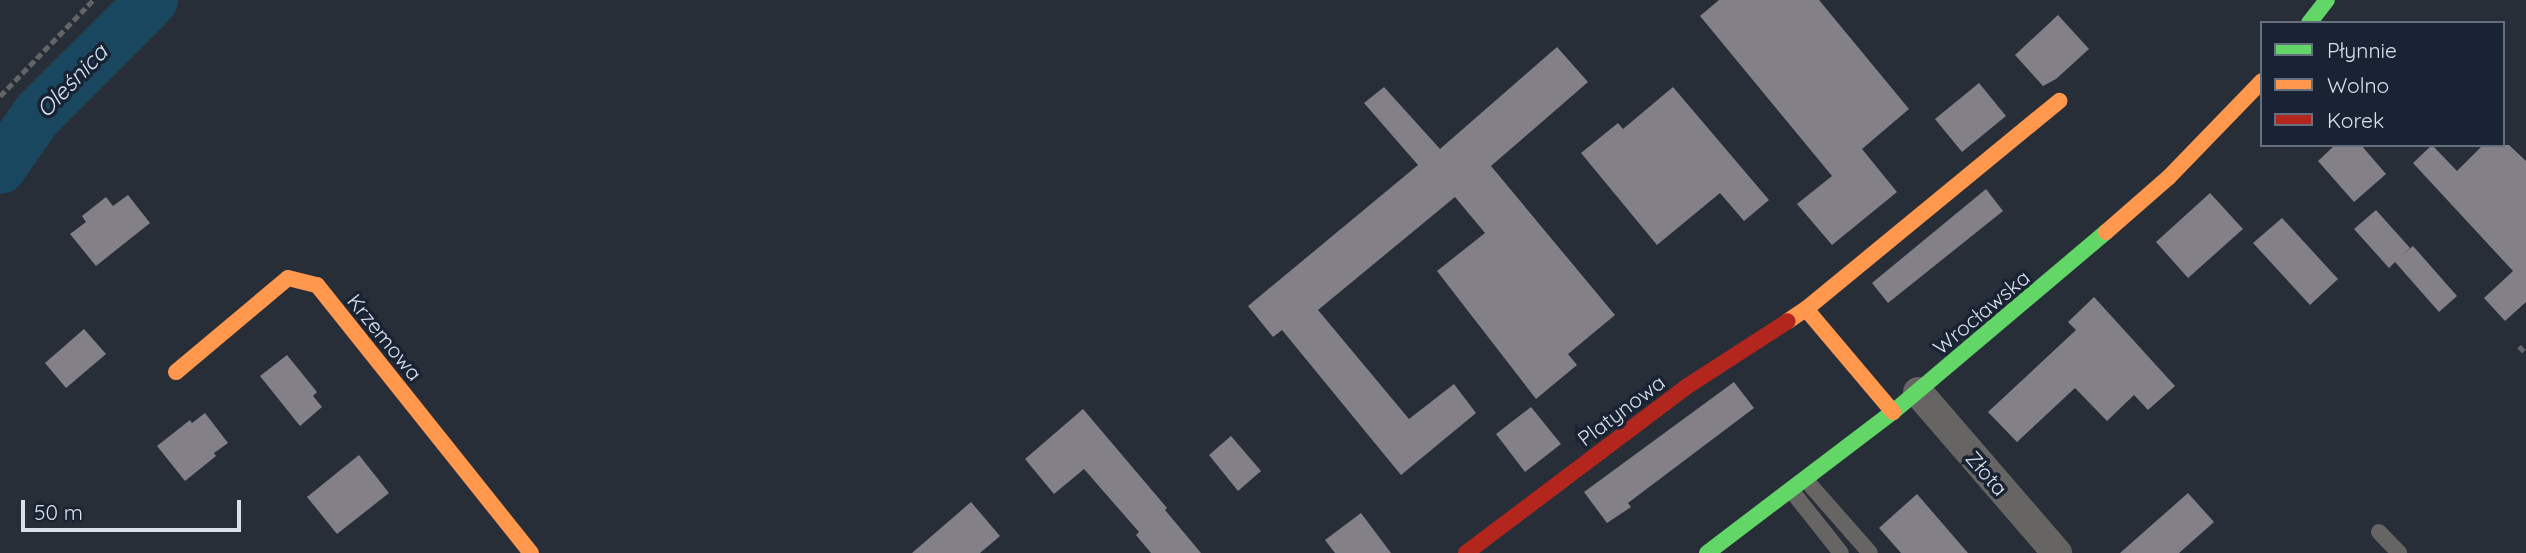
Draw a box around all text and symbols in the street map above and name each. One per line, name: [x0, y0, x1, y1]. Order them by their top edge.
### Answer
legend: [2260, 21, 2505, 147]
text: Płynnie: [2327, 37, 2397, 63]
water label: Oleśnica: [31, 39, 113, 123]
text: Wolno: [2327, 72, 2389, 98]
text: Korek: [2327, 107, 2384, 133]
street label: Wrocławska: [1928, 264, 2034, 360]
street label: Krzemowa: [342, 289, 428, 385]
street label: Platynowa: [1572, 369, 1670, 451]
street label: Złota: [1961, 446, 2013, 500]
scale bar: [24, 486, 245, 530]
text: 50 m: [34, 499, 83, 525]

